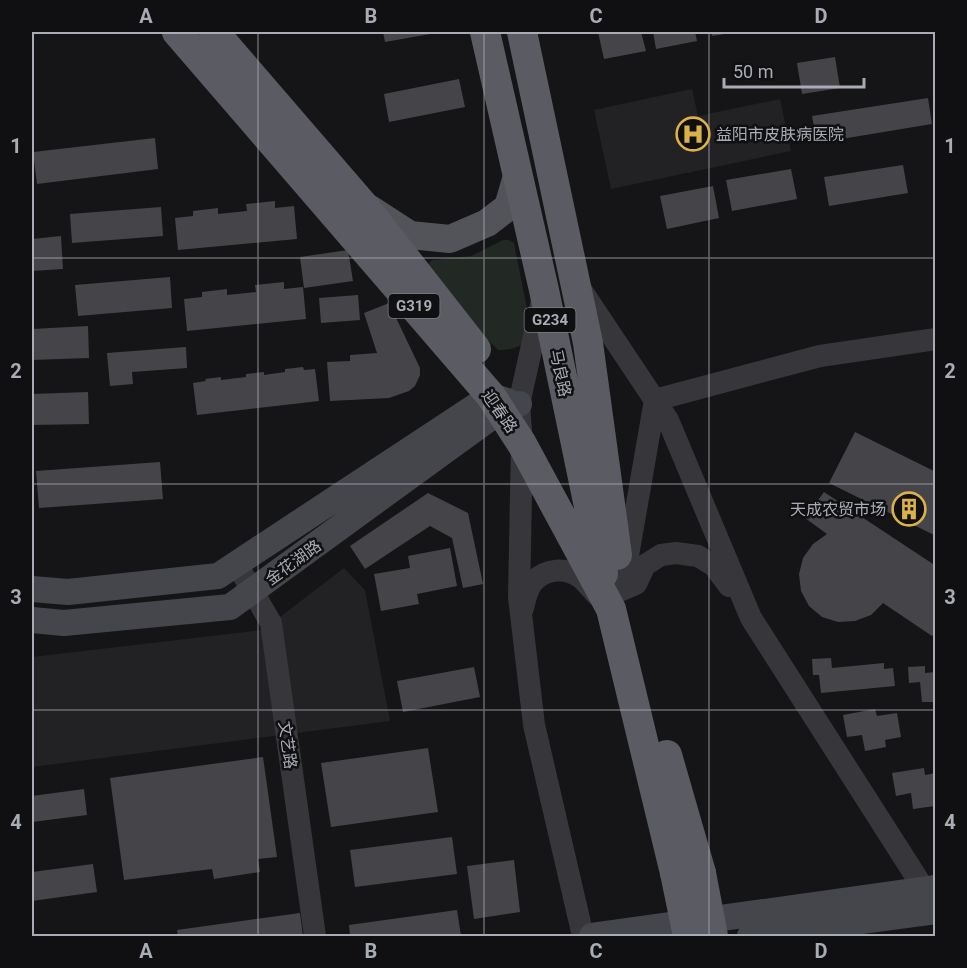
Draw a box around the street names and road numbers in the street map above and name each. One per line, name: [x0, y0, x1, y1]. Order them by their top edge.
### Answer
road number: G319: [388, 294, 440, 318]
road number: G234: [524, 308, 576, 332]
street label: 马良路: [546, 348, 575, 399]
street label: 迎春路: [478, 386, 521, 436]
street label: 金花湖路: [262, 536, 325, 589]
street label: 文艺路: [275, 720, 300, 770]

